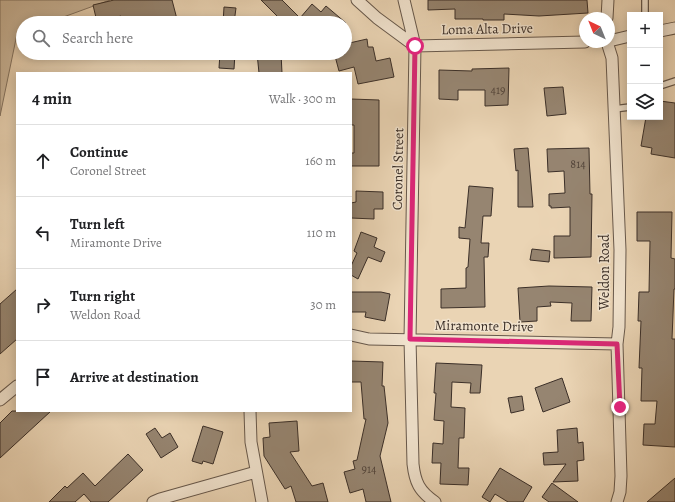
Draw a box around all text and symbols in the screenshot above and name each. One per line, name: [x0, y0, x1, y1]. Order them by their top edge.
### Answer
north arrow: [579, 12, 615, 48]
map controls: [627, 12, 663, 120]
button: +: [627, 12, 663, 48]
search box: [16, 16, 352, 60]
street label: Loma Alta Drive: [441, 19, 533, 39]
icon: search: [30, 27, 52, 49]
text: Search here: [62, 28, 133, 48]
route start: [406, 37, 424, 55]
button: −: [627, 48, 663, 84]
house number: 419: [490, 82, 506, 98]
button: layers: [627, 84, 663, 120]
text: 4 min: [32, 87, 72, 110]
text: Walk · 300 m: [269, 90, 336, 107]
street label: Coronel Street: [388, 127, 408, 210]
text: Continue: [70, 142, 128, 162]
icon: ahead: [32, 150, 54, 172]
text: 160 m: [305, 152, 336, 169]
house number: 814: [570, 156, 586, 172]
text: Coronel Street: [70, 162, 146, 179]
text: Turn left: [70, 214, 125, 234]
icon: left: [32, 222, 54, 244]
text: 110 m: [307, 224, 336, 241]
text: Miramonte Drive: [70, 234, 162, 251]
street label: Weldon Road: [595, 234, 614, 311]
text: Turn right: [70, 286, 135, 306]
icon: right: [32, 294, 54, 316]
text: 30 m: [310, 296, 336, 313]
text: Weldon Road: [70, 306, 140, 323]
street label: Miramonte Drive: [434, 316, 534, 336]
icon: arrive: [32, 366, 54, 388]
text: Arrive at destination: [70, 367, 199, 387]
route end: [611, 398, 629, 416]
house number: 914: [361, 461, 377, 477]

